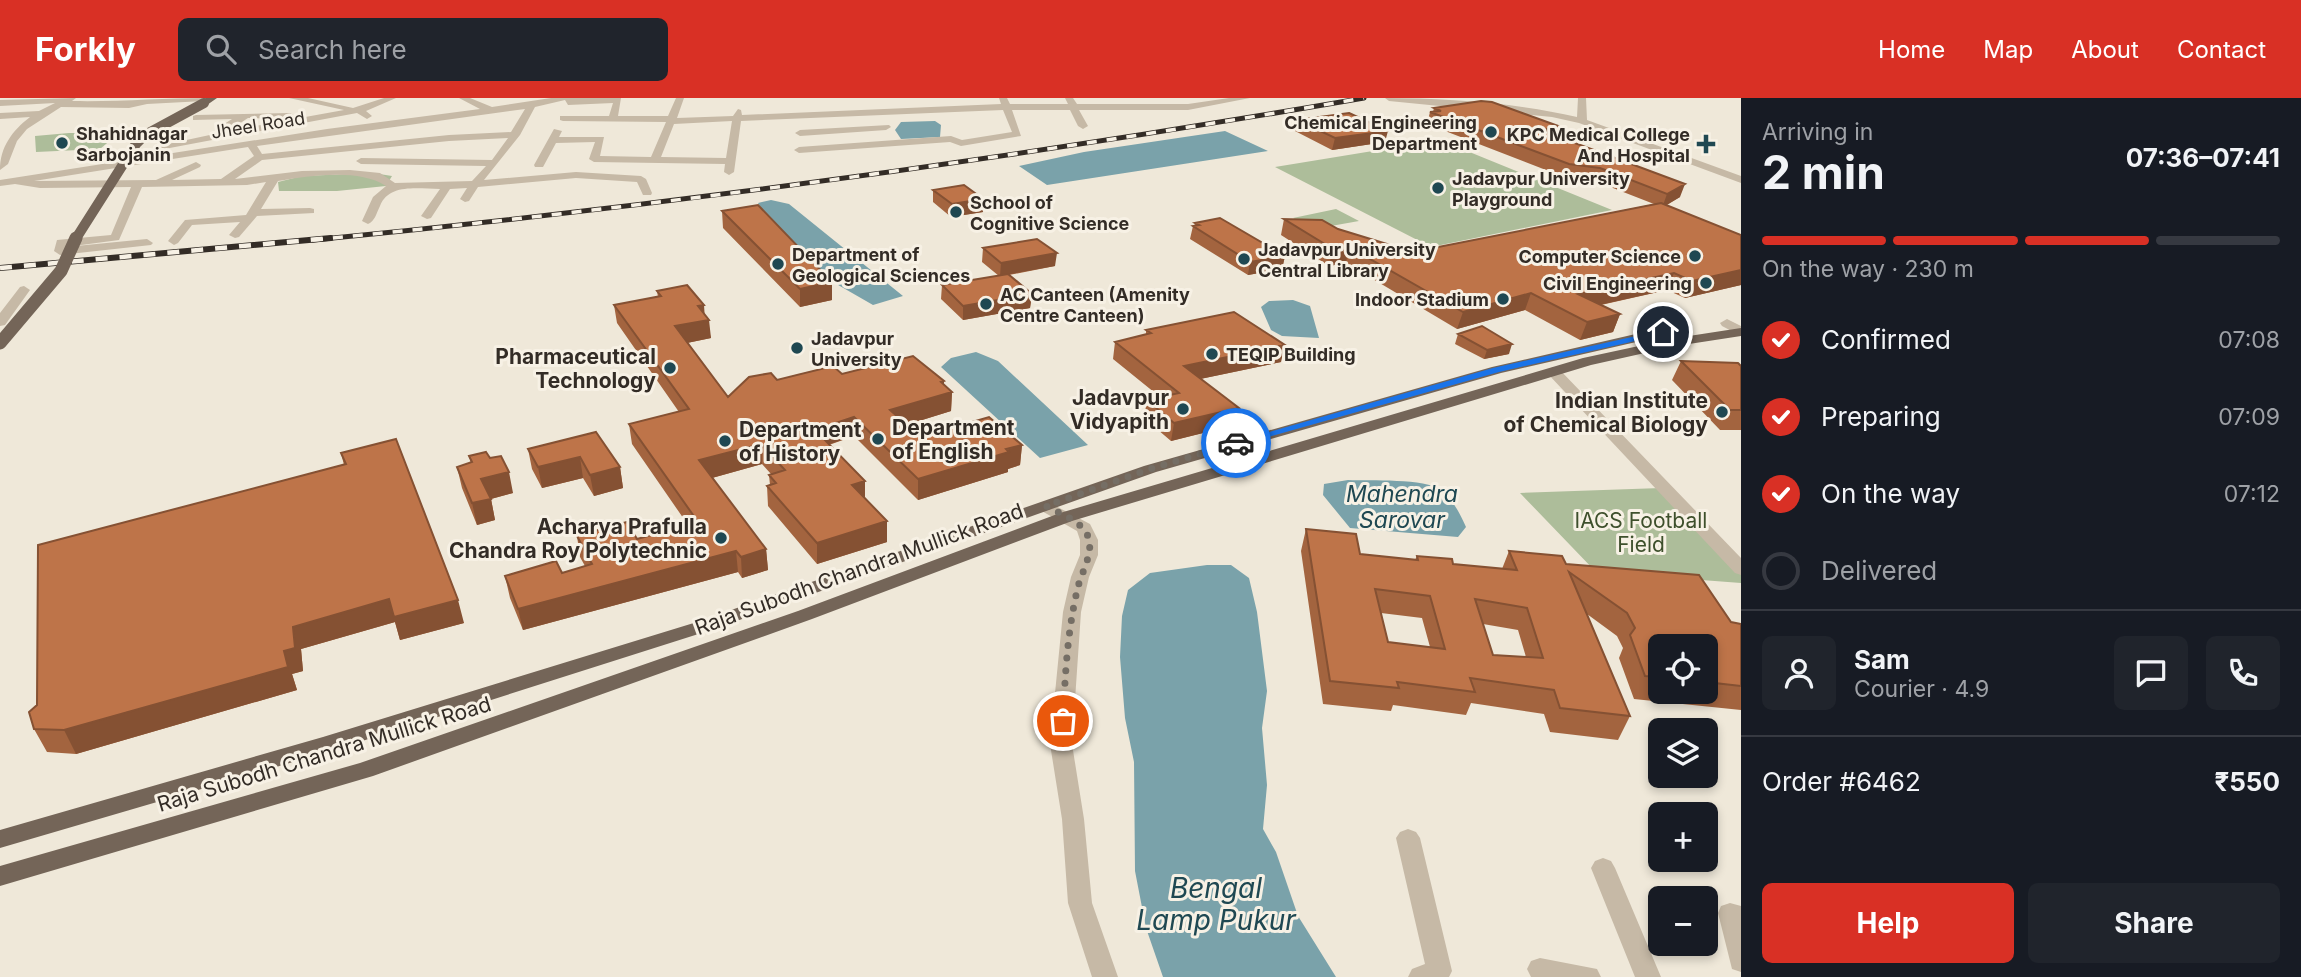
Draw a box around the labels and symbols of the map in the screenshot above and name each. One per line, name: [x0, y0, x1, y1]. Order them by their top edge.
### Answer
street label: Jheel Road: [210, 107, 306, 143]
place label: Chemical Engineering Department: [1284, 112, 1477, 154]
place label: Shahidnagar Sarbojanin: [76, 123, 188, 165]
marker: Chemical Engineering Department: [1483, 124, 1499, 140]
place label: KPC Medical College And Hospital: [1507, 124, 1690, 166]
marker: KPC Medical College And Hospital: [1696, 134, 1716, 154]
marker: Shahidnagar Sarbojanin: [54, 135, 70, 151]
place label: Jadavpur University Playground: [1452, 168, 1630, 210]
marker: Jadavpur University Playground: [1430, 180, 1446, 196]
place label: School of Cognitive Science: [970, 192, 1130, 234]
marker: School of Cognitive Science: [948, 204, 964, 220]
place label: Jadavpur University Central Library: [1258, 239, 1436, 281]
place label: Department of Geological Sciences: [792, 244, 970, 286]
place label: Computer Science: [1518, 246, 1681, 267]
marker: Computer Science: [1687, 248, 1703, 264]
marker: Jadavpur University Central Library: [1236, 251, 1252, 267]
marker: Department of Geological Sciences: [770, 256, 786, 272]
place label: Civil Engineering: [1543, 273, 1692, 294]
marker: Civil Engineering: [1698, 275, 1714, 291]
place label: AC Canteen (Amenity Centre Canteen): [1000, 284, 1190, 326]
place label: Indoor Stadium: [1355, 289, 1489, 310]
marker: Indoor Stadium: [1495, 291, 1511, 307]
marker: AC Canteen (Amenity Centre Canteen): [978, 296, 994, 312]
pin: [1633, 302, 1693, 362]
place label: Jadavpur University: [811, 328, 902, 370]
marker: Jadavpur University: [789, 340, 805, 356]
place label: Pharmaceutical Technology: [495, 344, 656, 393]
place label: TEQIP Building: [1226, 344, 1356, 365]
marker: TEQIP Building: [1204, 346, 1220, 362]
marker: Pharmaceutical Technology: [662, 360, 678, 376]
place label: Jadavpur Vidyapith: [1070, 385, 1169, 434]
place label: Indian Institute of Chemical Biology: [1503, 388, 1708, 437]
marker: Jadavpur Vidyapith: [1175, 401, 1191, 417]
marker: Indian Institute of Chemical Biology: [1714, 404, 1730, 420]
courier: [1201, 408, 1271, 478]
place label: Department of English: [892, 415, 1015, 464]
place label: Department of History: [739, 417, 862, 466]
marker: Department of English: [870, 431, 886, 447]
marker: Department of History: [717, 433, 733, 449]
water label: Mahendra Sarovar: [1346, 480, 1458, 534]
street label: Raja Subodh Chandra Mullick Road: [691, 498, 1027, 640]
park label: IACS Football Field: [1575, 508, 1707, 557]
place label: Acharya Prafulla Chandra Roy Polytechnic: [449, 514, 707, 563]
marker: Acharya Prafulla Chandra Roy Polytechnic: [713, 530, 729, 546]
street label: Raja Subodh Chandra Mullick Road: [154, 691, 494, 817]
pin: [1033, 691, 1093, 751]
water label: Bengal Lamp Pukur: [1136, 871, 1297, 937]

